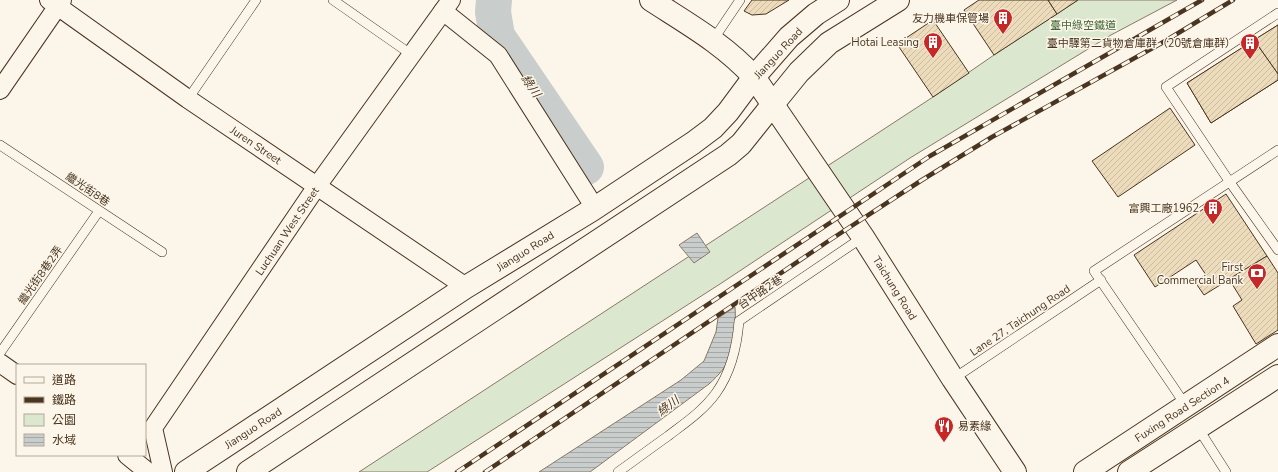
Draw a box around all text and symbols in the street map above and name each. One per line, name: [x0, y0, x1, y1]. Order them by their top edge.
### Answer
building icon: 友力機車保管場: [992, 7, 1014, 35]
place label: 友力機車保管場: [912, 11, 989, 26]
park label: 臺中綠空鐵道: [1050, 18, 1116, 33]
street label: Jianguo Road: [750, 24, 806, 83]
building icon: Hotai Leasing: [922, 31, 944, 59]
building icon: 臺中驛第二貨物倉庫群（20號倉庫群）: [1239, 32, 1261, 60]
place label: Hotai Leasing: [851, 35, 919, 50]
place label: 臺中驛第二貨物倉庫群（20號倉庫群）: [1047, 36, 1236, 51]
water label: 綠川: [518, 72, 545, 102]
street label: Juren Street: [226, 122, 284, 168]
street label: 繼光街8巷: [63, 169, 113, 210]
street label: Luchuan West Street: [252, 184, 323, 278]
building icon: 富興工廠1962: [1202, 197, 1224, 225]
place label: 富興工廠1962: [1129, 201, 1199, 216]
street label: Jianguo Road: [493, 228, 557, 276]
street label: 繼光街8巷2弄: [15, 243, 66, 308]
street label: Taichung Road: [869, 253, 920, 323]
place label: First Commercial Bank: [1157, 260, 1243, 288]
bank icon: First Commercial Bank: [1246, 262, 1268, 290]
street label: 台中路2巷: [735, 272, 785, 313]
street label: Lane 27, Taichung Road: [967, 281, 1073, 360]
legend: [16, 364, 146, 456]
text: 道路: [52, 372, 76, 388]
street label: Fuxing Road Section 4: [1132, 373, 1233, 446]
water label: 綠川: [654, 391, 684, 420]
text: 鐵路: [52, 392, 76, 408]
street label: Jianguo Road: [221, 404, 285, 453]
text: 公園: [52, 412, 76, 428]
restaurant icon: 易素緣: [933, 415, 955, 443]
place label: 易素緣: [958, 419, 991, 434]
text: 水域: [52, 432, 76, 448]

